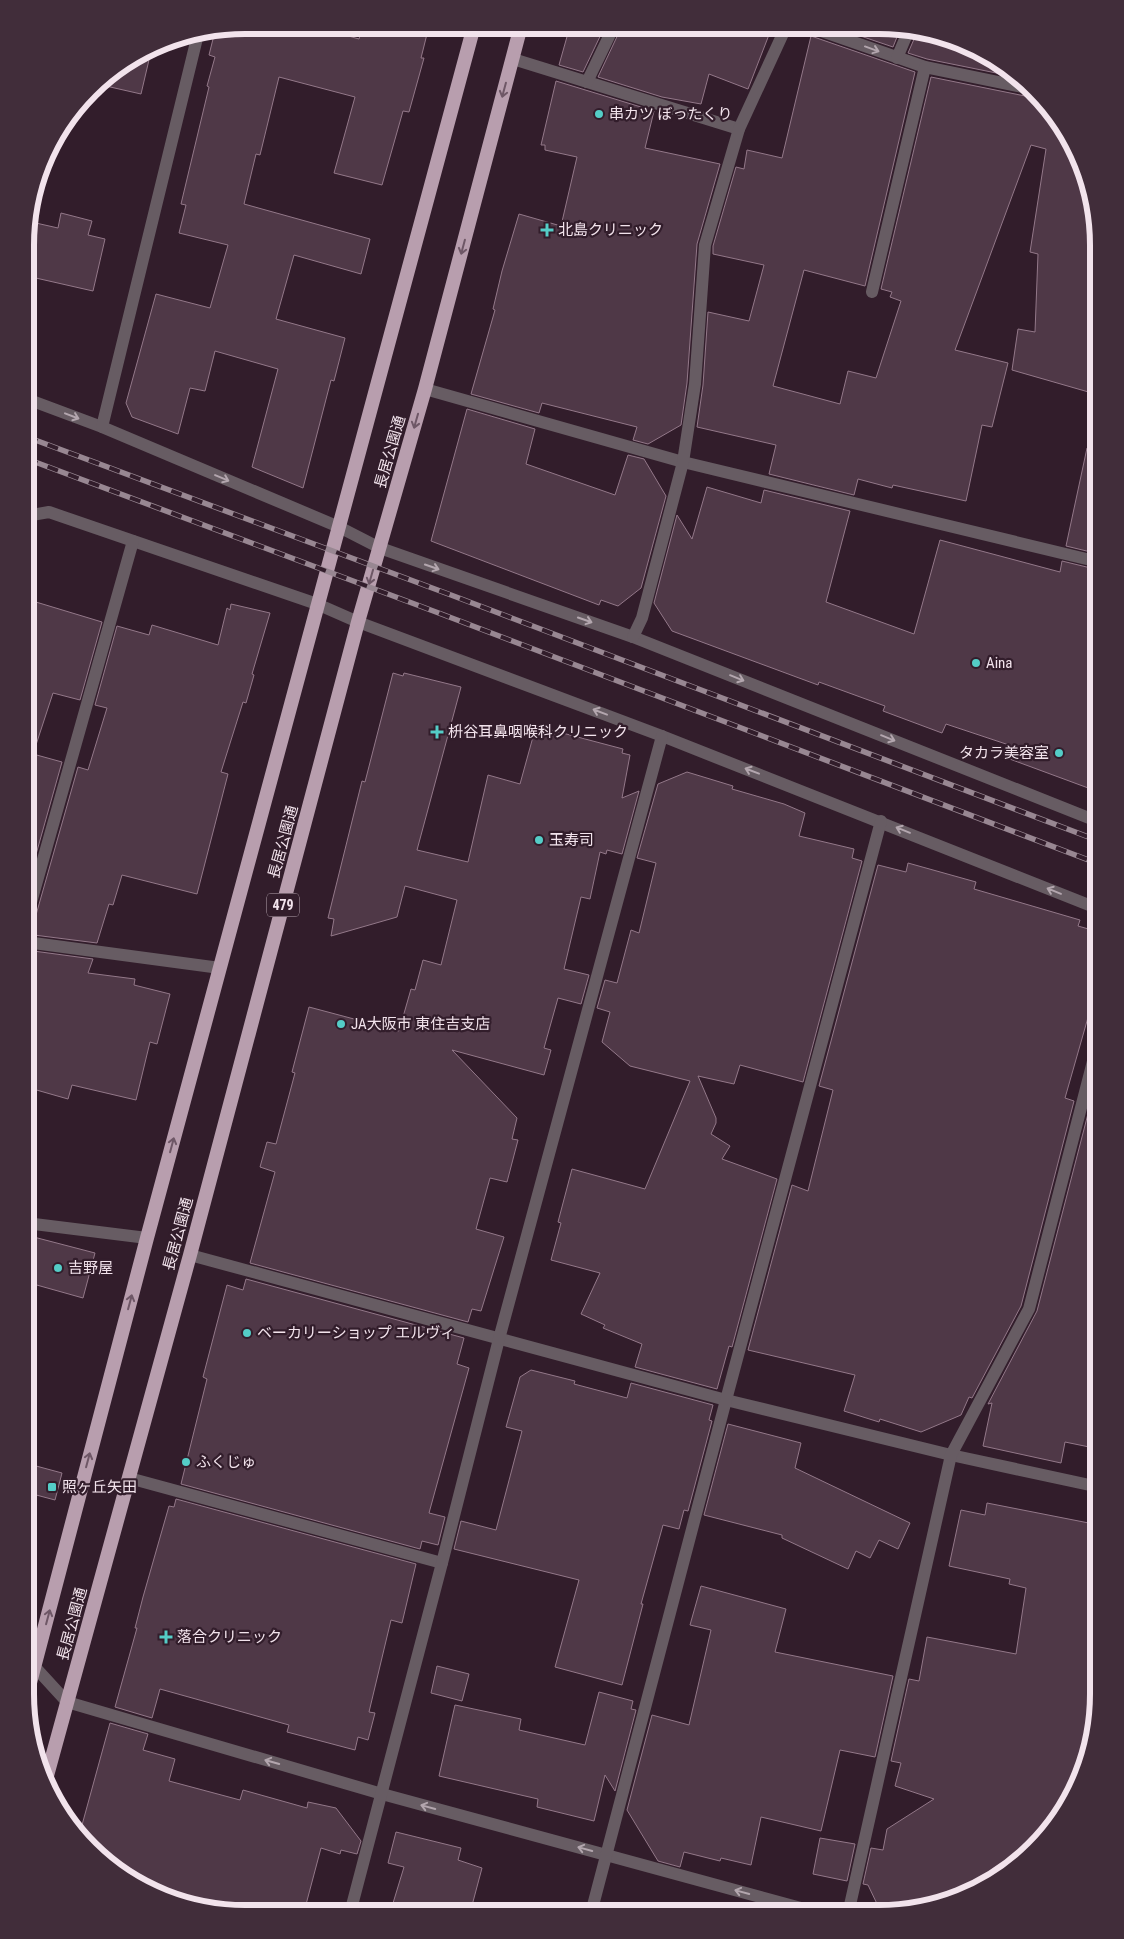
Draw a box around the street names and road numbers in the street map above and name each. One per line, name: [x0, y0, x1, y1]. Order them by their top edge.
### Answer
street label: 長居公園通: [371, 413, 409, 491]
street label: 長居公園通: [265, 803, 301, 881]
road number: 479: [267, 894, 299, 916]
street label: 長居公園通: [160, 1195, 196, 1273]
street label: 長居公園通: [54, 1585, 90, 1663]

